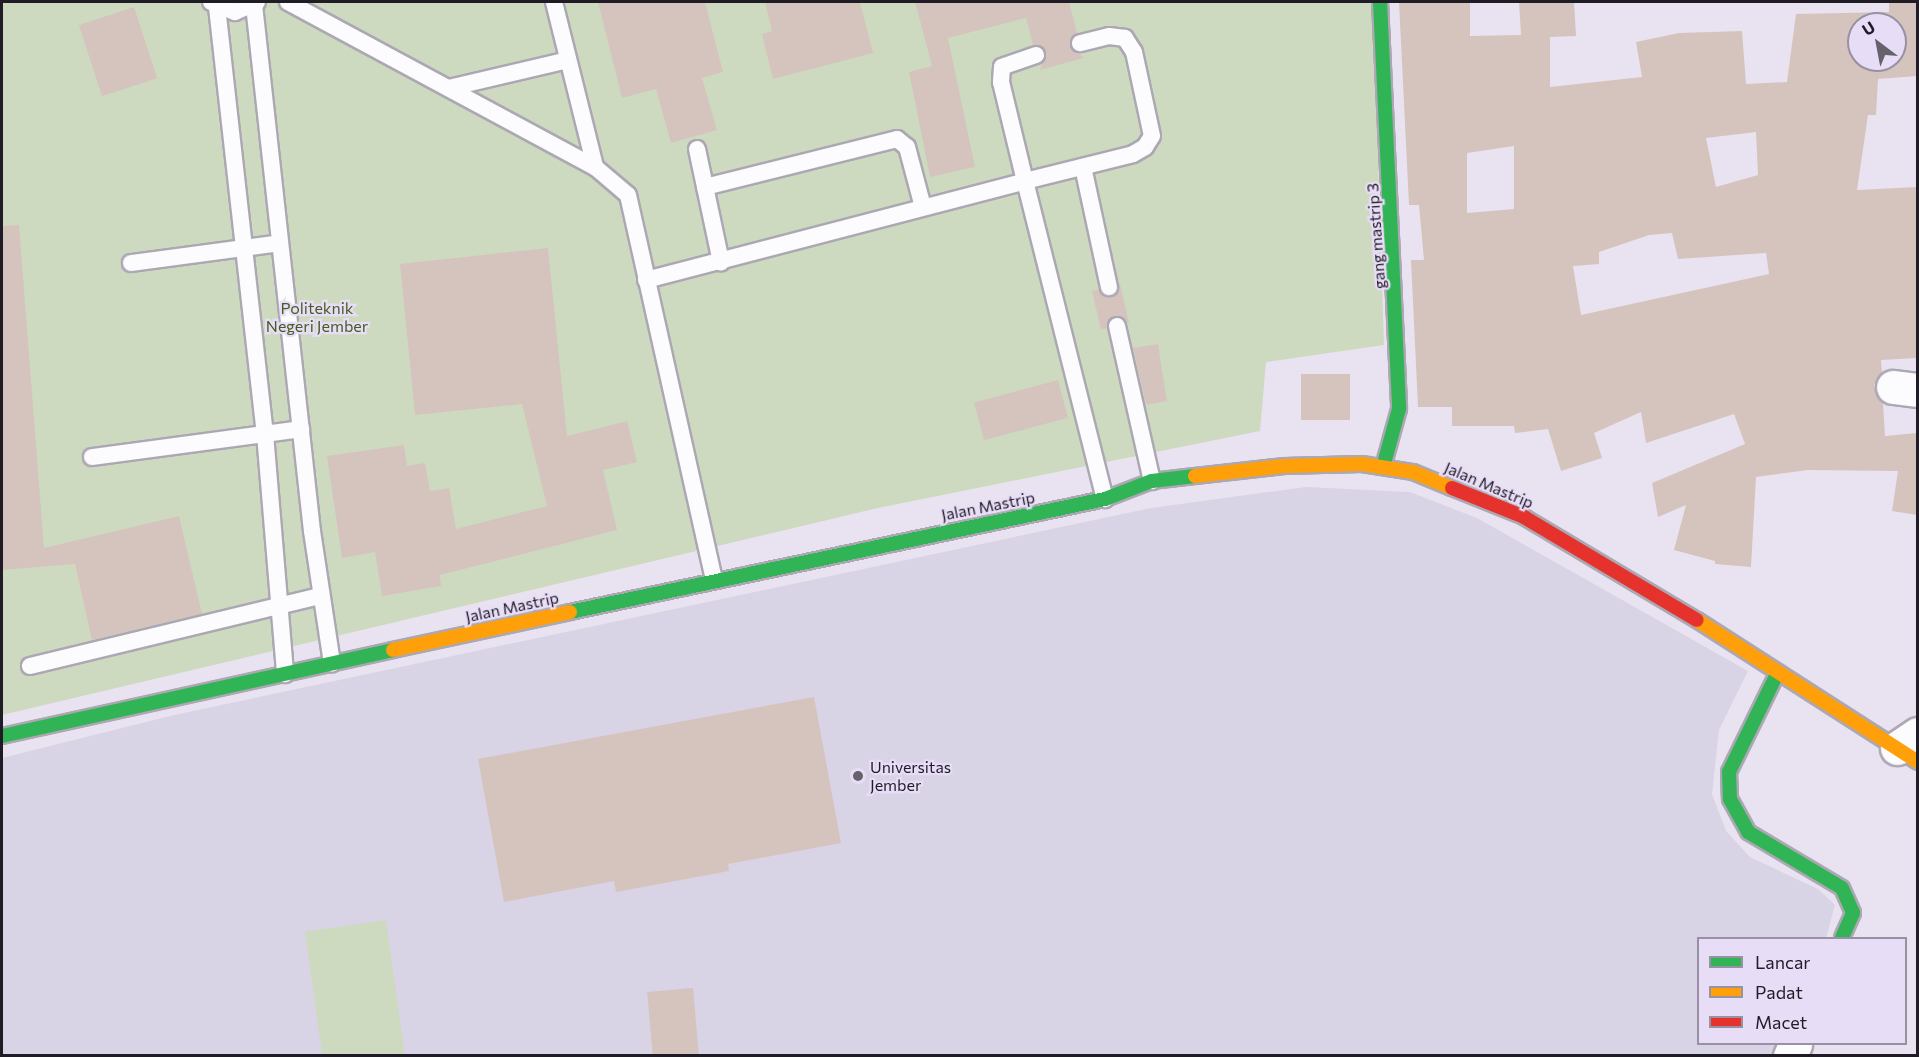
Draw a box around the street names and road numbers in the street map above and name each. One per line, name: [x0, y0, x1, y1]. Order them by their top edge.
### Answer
street label: gang mastrip 3: [1363, 182, 1389, 290]
street label: Jalan Mastrip: [1442, 458, 1536, 512]
street label: Jalan Mastrip: [940, 488, 1036, 524]
street label: Jalan Mastrip: [464, 588, 560, 626]

